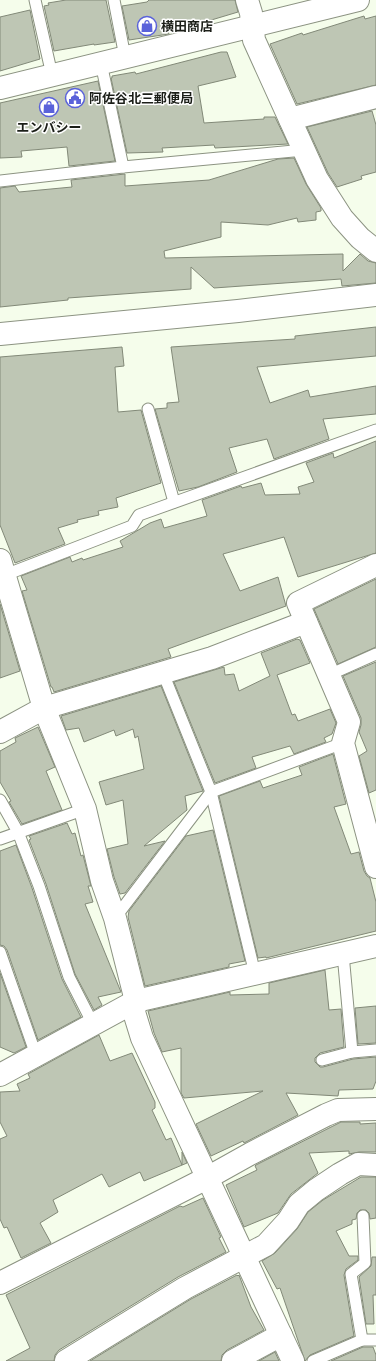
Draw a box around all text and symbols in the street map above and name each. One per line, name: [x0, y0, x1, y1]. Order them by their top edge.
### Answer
shop icon: 横田商店: [136, 15, 158, 37]
place label: 横田商店: [161, 19, 213, 34]
public building icon: 阿佐谷北三郵便局: [64, 87, 86, 109]
place label: 阿佐谷北三郵便局: [89, 91, 193, 106]
shop icon: エンバシー: [38, 96, 60, 118]
place label: エンバシー: [16, 120, 82, 135]

